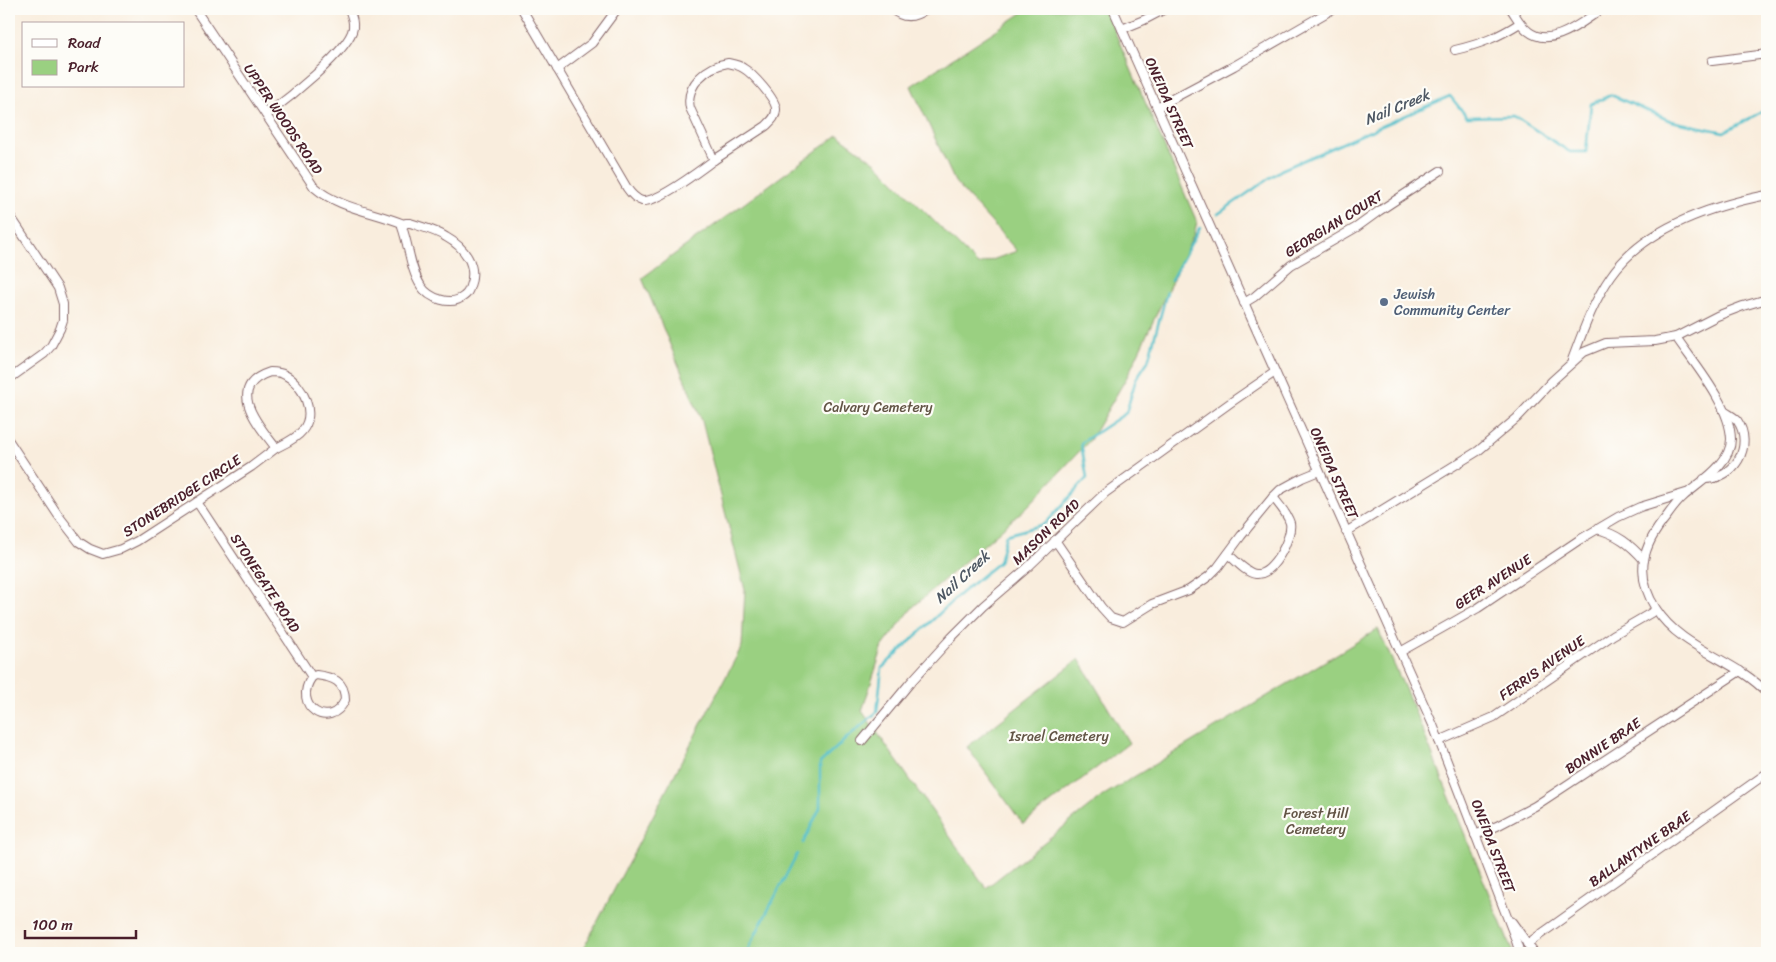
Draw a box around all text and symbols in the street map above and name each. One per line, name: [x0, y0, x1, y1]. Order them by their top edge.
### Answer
legend: [22, 22, 185, 88]
text: Road: [68, 30, 101, 56]
street label: ONEIDA STREET: [1138, 53, 1201, 154]
text: Park: [68, 54, 99, 80]
street label: UPPER WOODS ROAD: [237, 58, 330, 180]
water label: Nail Creek: [1360, 81, 1435, 132]
street label: GEORGIAN COURT: [1280, 183, 1389, 264]
place label: Jewish Community Center: [1393, 282, 1511, 323]
marker: Jewish Community Center: [1378, 296, 1390, 308]
park label: Calvary Cemetery: [823, 395, 933, 420]
street label: ONEIDA STREET: [1303, 423, 1366, 524]
street label: STONEBRIDGE CIRCLE: [118, 447, 247, 544]
street label: MASON ROAD: [1006, 492, 1086, 571]
street label: STONEGATE ROAD: [223, 528, 307, 638]
water label: Nail Creek: [928, 543, 997, 610]
street label: GEER AVENUE: [1449, 547, 1538, 617]
street label: FERRIS AVENUE: [1493, 628, 1592, 707]
street label: BONNIE BRAE: [1560, 710, 1647, 781]
park label: Israel Cemetery: [1008, 724, 1109, 749]
street label: ONEIDA STREET: [1464, 796, 1523, 897]
park label: Forest Hill Cemetery: [1283, 801, 1350, 842]
street label: BALLANTYNE BRAE: [1584, 804, 1697, 894]
scale bar: [25, 907, 136, 939]
text: 100 m: [32, 912, 73, 938]

